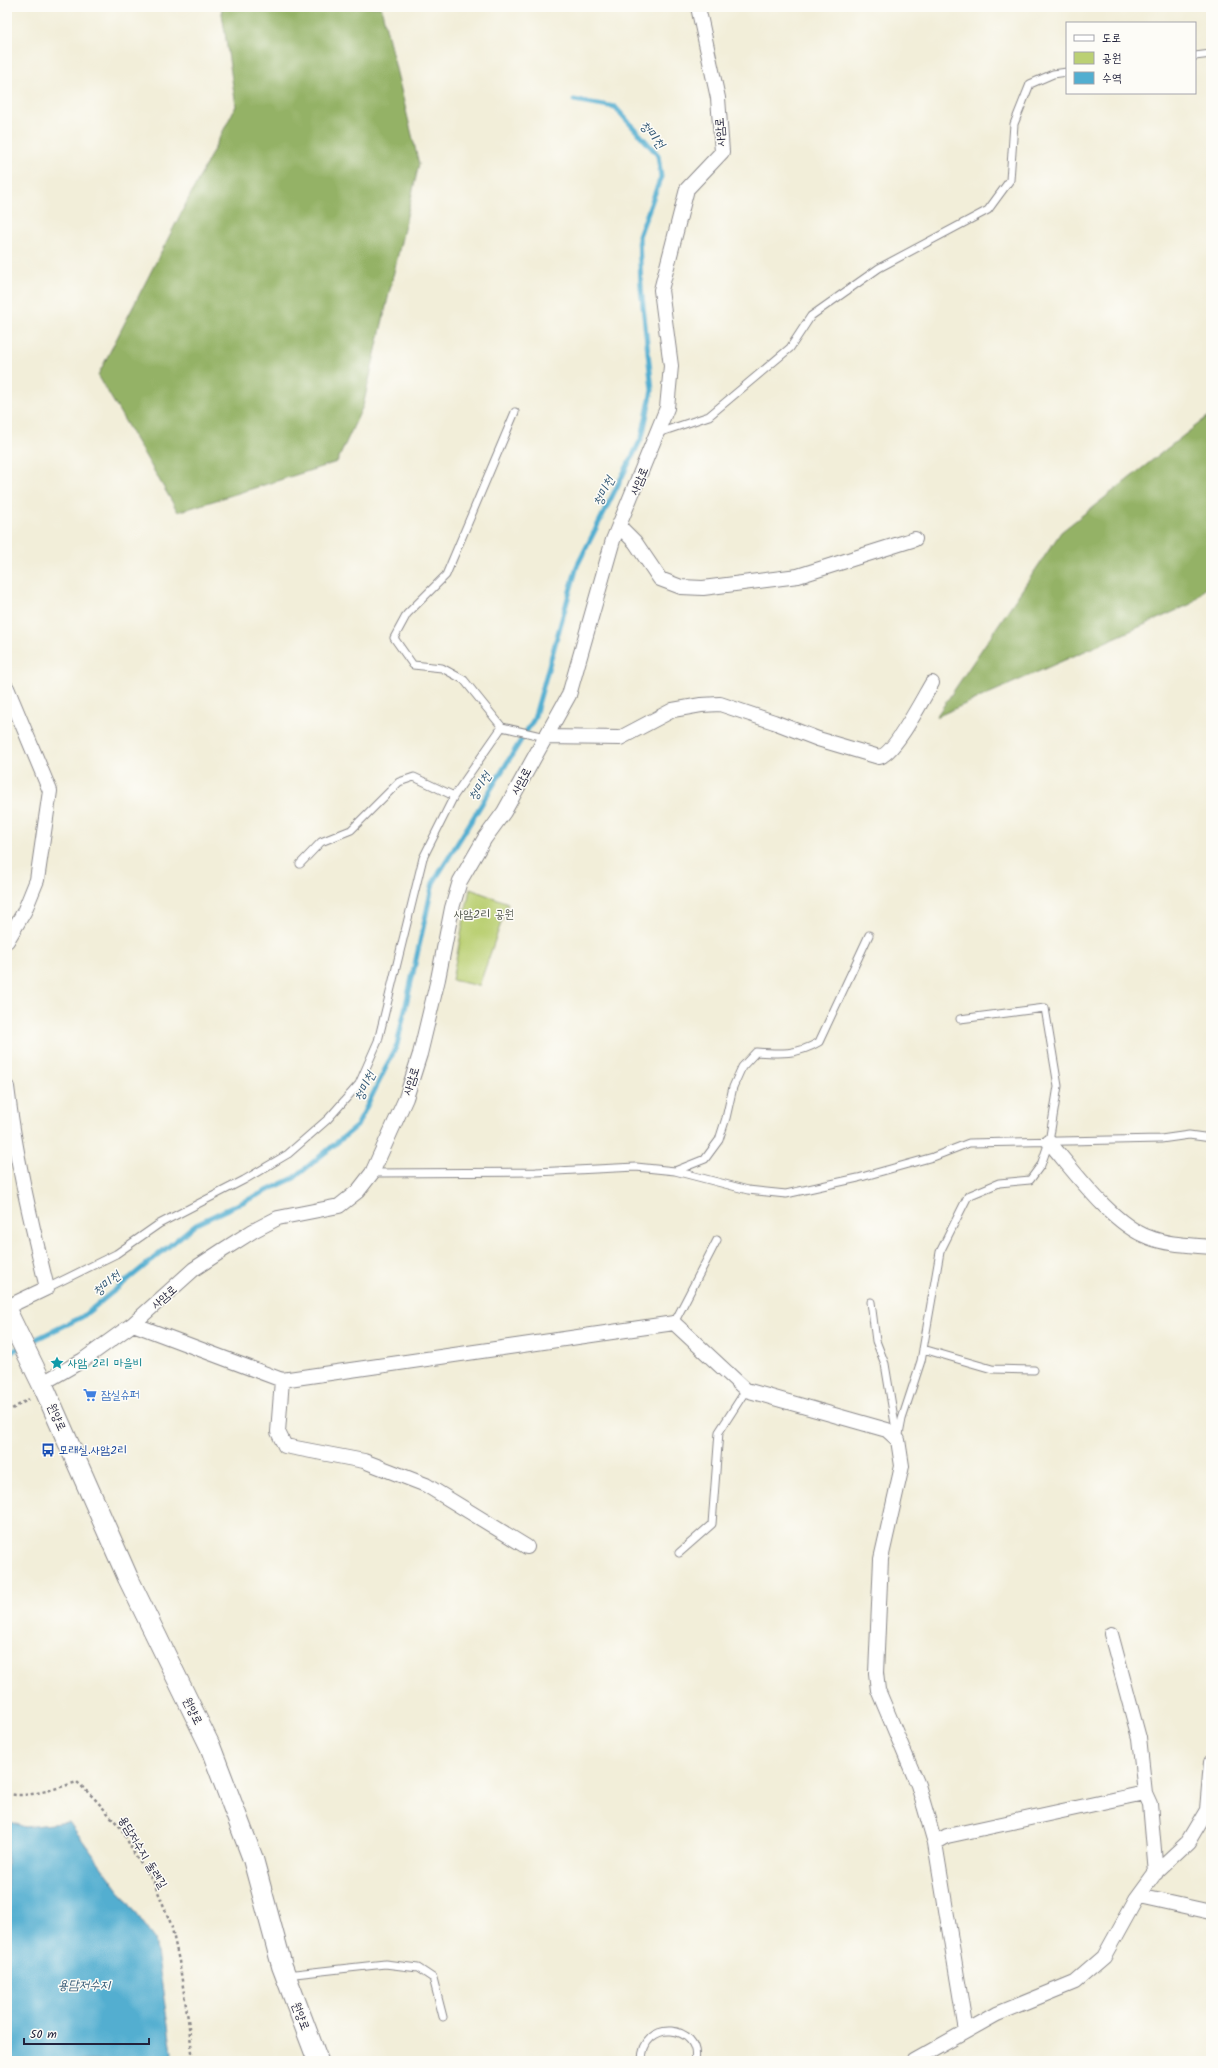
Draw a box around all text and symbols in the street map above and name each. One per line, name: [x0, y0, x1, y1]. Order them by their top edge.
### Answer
legend: [1066, 22, 1196, 94]
text: 도로: [1102, 29, 1121, 48]
text: 공원: [1102, 49, 1121, 68]
text: 수역: [1102, 69, 1122, 88]
water label: 청미천: [634, 116, 671, 155]
street label: 사암로: [710, 117, 731, 147]
street label: 사암로: [625, 464, 654, 498]
water label: 청미천: [588, 472, 622, 510]
street label: 사암로: [506, 764, 537, 799]
water label: 청미천: [463, 767, 498, 806]
park label: 사암2리 공원: [454, 905, 514, 924]
street label: 사암로: [398, 1064, 425, 1098]
water label: 청미천: [349, 1067, 382, 1105]
water label: 청미천: [88, 1265, 127, 1302]
street label: 사암로: [147, 1281, 181, 1314]
place label: 사암 2리 마을비: [68, 1354, 143, 1373]
place icon: 사암 2리 마을비: [49, 1355, 65, 1371]
place label: 잠실슈퍼: [101, 1386, 140, 1405]
supermarket icon: 잠실슈퍼: [82, 1387, 98, 1403]
street label: 원양로: [42, 1400, 71, 1434]
place label: 모래실.사암2리: [59, 1441, 127, 1460]
bus stop icon: 모래실.사암2리: [40, 1442, 56, 1458]
street label: 원양로: [178, 1694, 207, 1728]
street label: 용담저수지 둘레길: [113, 1812, 172, 1893]
water label: 용담저수지: [58, 1975, 112, 1996]
street label: 원양로: [286, 1999, 315, 2033]
scale bar: [24, 2020, 149, 2046]
text: 50 m: [30, 2025, 57, 2044]

